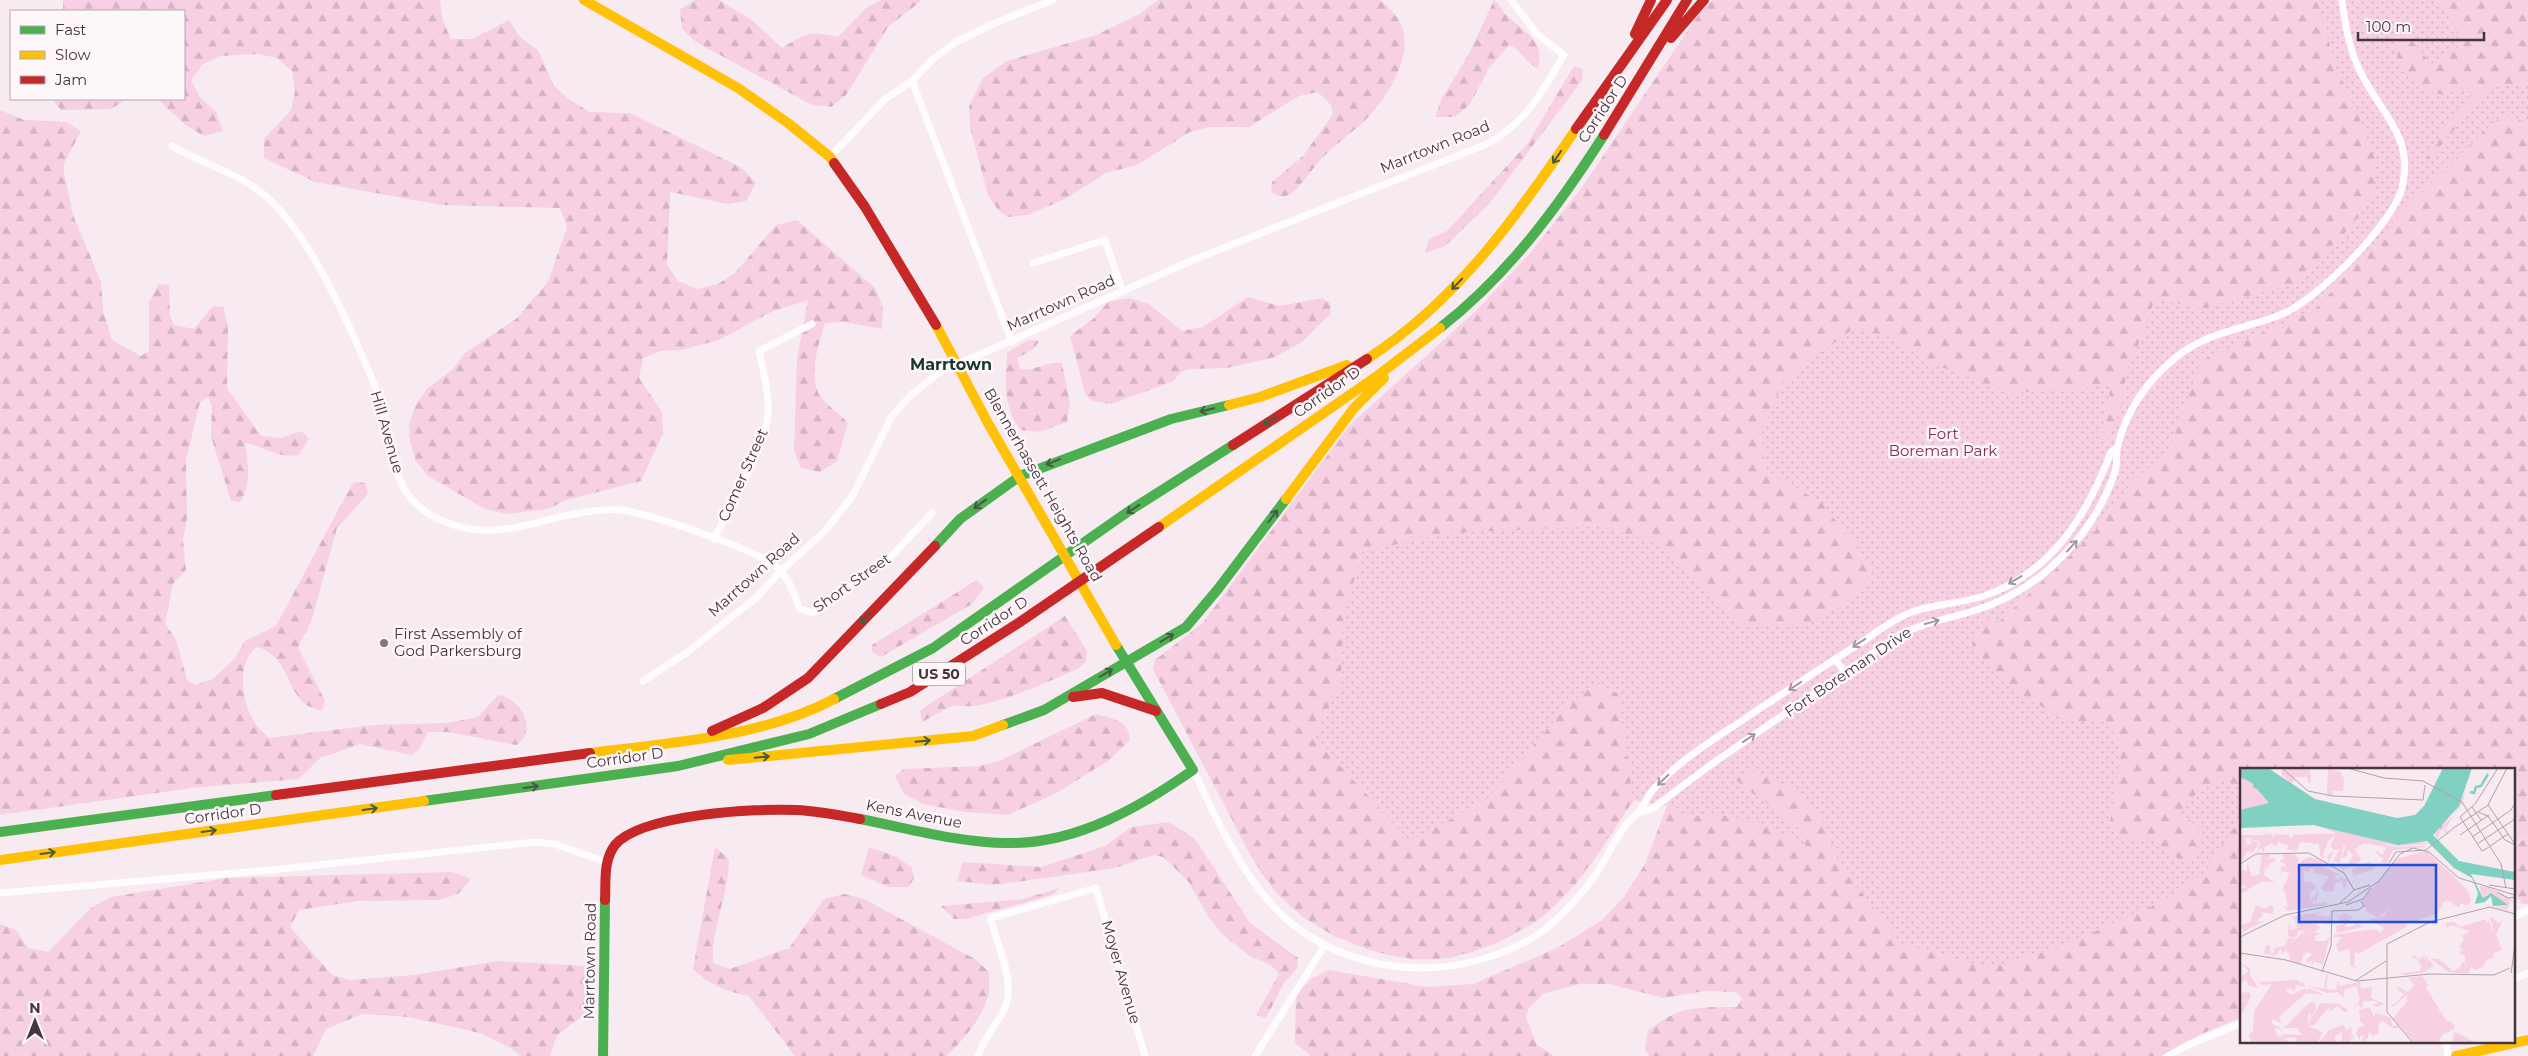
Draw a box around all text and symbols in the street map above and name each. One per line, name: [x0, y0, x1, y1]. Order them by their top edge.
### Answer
legend: [10, 10, 185, 100]
scale bar: [2358, 10, 2484, 42]
text: 100 m: [2366, 17, 2411, 36]
text: Fast: [55, 20, 86, 39]
text: Slow: [55, 45, 91, 64]
text: Jam: [54, 70, 87, 89]
street label: Corridor D: [1574, 71, 1632, 146]
street label: Marrtown Road: [1377, 116, 1493, 177]
one-way arrow: [1552, 149, 1562, 163]
street label: Marrtown Road: [1004, 270, 1118, 335]
one-way arrow: [1451, 277, 1463, 290]
district label: Marrtown: [910, 355, 992, 374]
street label: Corridor D: [1290, 362, 1364, 422]
street label: Blennerhassett Heights Road: [980, 385, 1107, 585]
street label: Hill Avenue: [367, 388, 408, 475]
one-way arrow: [1200, 406, 1216, 415]
one-way arrow: [1263, 416, 1277, 426]
park label: Fort Boreman Park: [1889, 424, 1997, 460]
street label: Comer Street: [714, 425, 772, 524]
one-way arrow: [1046, 458, 1061, 468]
one-way arrow: [974, 499, 987, 510]
one-way arrow: [1127, 504, 1141, 514]
one-way arrow: [1267, 510, 1278, 523]
street label: Marrtown Road: [704, 528, 803, 621]
one-way arrow: [2066, 539, 2078, 552]
street label: Short Street: [809, 549, 894, 616]
one-way arrow: [2008, 576, 2022, 586]
street label: Corridor D: [956, 592, 1031, 650]
one-way arrow: [859, 612, 871, 625]
one-way arrow: [1924, 616, 1940, 626]
street label: Fort Boreman Drive: [1781, 622, 1915, 721]
place label: First Assembly of God Parkersburg: [394, 624, 523, 660]
one-way arrow: [1160, 633, 1175, 643]
marker: First Assembly of God Parkersburg: [378, 637, 390, 649]
one-way arrow: [1853, 638, 1867, 648]
road number: US 50: [913, 662, 965, 686]
one-way arrow: [1098, 668, 1112, 678]
one-way arrow: [1788, 681, 1802, 691]
one-way arrow: [1742, 733, 1756, 743]
one-way arrow: [915, 736, 931, 746]
street label: Corridor D: [585, 743, 665, 772]
one-way arrow: [753, 752, 769, 762]
inset map: [2240, 768, 2516, 1044]
one-way arrow: [1657, 774, 1669, 786]
one-way arrow: [523, 781, 539, 791]
street label: Kens Avenue: [864, 795, 964, 832]
street label: Corridor D: [183, 799, 263, 828]
one-way arrow: [362, 804, 378, 814]
one-way arrow: [201, 826, 217, 836]
one-way arrow: [40, 847, 56, 857]
street label: Marrtown Road: [579, 902, 600, 1020]
street label: Moyer Avenue: [1098, 918, 1145, 1026]
north arrow: [10, 996, 60, 1046]
text: N: [29, 999, 41, 1017]

